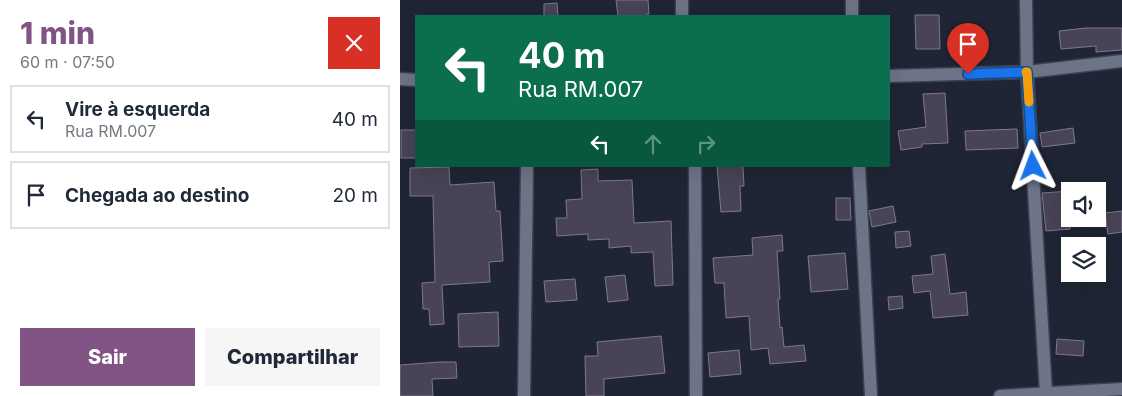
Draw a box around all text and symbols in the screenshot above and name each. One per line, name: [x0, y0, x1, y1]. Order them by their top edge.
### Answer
text: 1 min: [20, 15, 95, 51]
button: close: [328, 17, 380, 69]
pin: [947, 23, 989, 74]
icon: arrive: [954, 30, 982, 58]
text: 40 m: [518, 34, 606, 76]
icon: left: [435, 35, 500, 100]
text: 60 m · 07:50: [20, 52, 115, 72]
text: Rua RM.007: [518, 76, 643, 102]
text: Vire à esquerda: [65, 98, 210, 121]
icon: left: [22, 105, 50, 133]
text: 40 m: [332, 108, 378, 131]
text: Rua RM.007: [65, 121, 156, 141]
icon: left: [586, 130, 614, 158]
icon: ahead: [639, 130, 667, 158]
icon: right: [692, 130, 720, 158]
position arrow: [1006, 139, 1058, 191]
icon: arrive: [22, 181, 50, 209]
map controls: [1061, 182, 1106, 282]
button: sound: [1061, 182, 1106, 227]
text: Chegada ao destino: [65, 184, 249, 207]
text: 20 m: [332, 184, 378, 207]
button: layers: [1061, 237, 1106, 282]
button: Sair: [20, 328, 195, 386]
button: Compartilhar: [205, 328, 380, 386]

